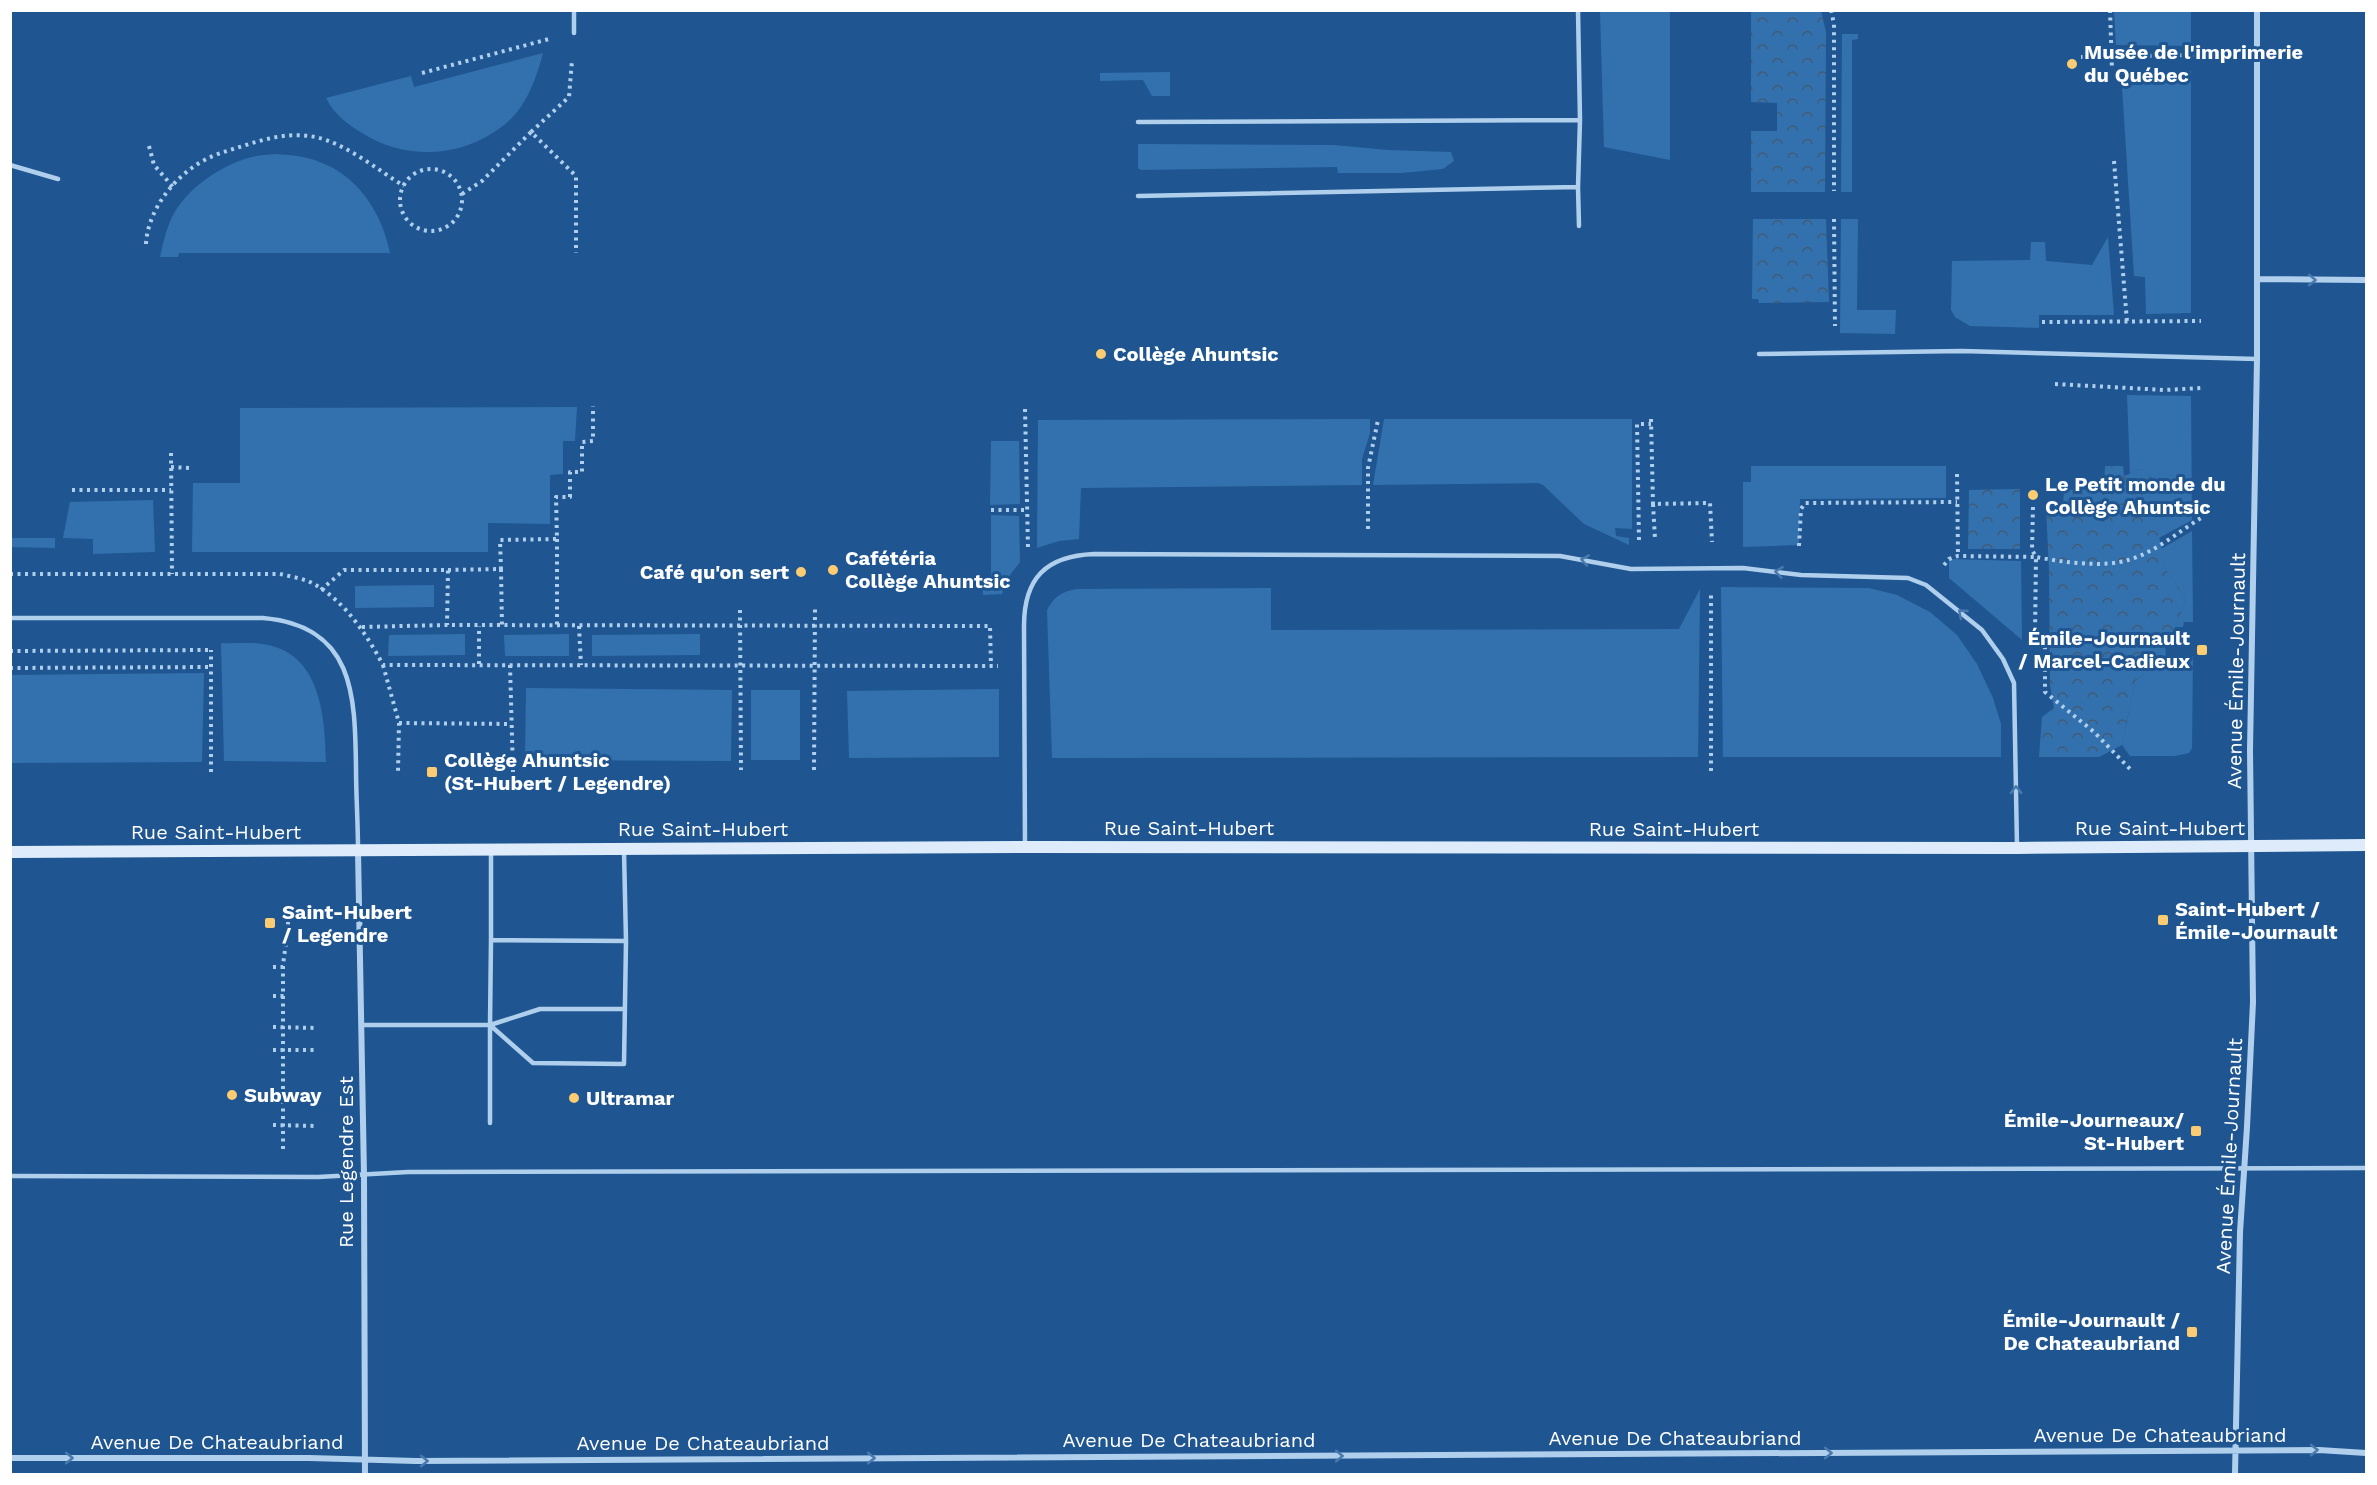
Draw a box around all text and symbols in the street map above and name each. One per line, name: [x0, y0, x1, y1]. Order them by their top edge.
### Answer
place label: Musée de l'imprimerie du Québec: [2084, 40, 2303, 87]
marker: Musée de l'imprimerie du Québec: [2065, 57, 2079, 71]
one-way arrow: [2307, 274, 2316, 286]
place label: Collège Ahuntsic: [1113, 342, 1279, 366]
marker: Collège Ahuntsic: [1094, 347, 1108, 361]
place label: Le Petit monde du Collège Ahuntsic: [2045, 472, 2226, 519]
marker: Le Petit monde du Collège Ahuntsic: [2026, 488, 2040, 502]
place label: Cafétéria Collège Ahuntsic: [845, 546, 1011, 593]
street label: Avenue Émile-Journault: [2222, 552, 2250, 789]
one-way arrow: [1580, 555, 1589, 567]
place label: Café qu'on sert: [640, 560, 789, 584]
marker: Cafétéria Collège Ahuntsic: [826, 563, 840, 577]
marker: Café qu'on sert: [794, 565, 808, 579]
one-way arrow: [1774, 566, 1783, 579]
one-way arrow: [1958, 609, 1969, 620]
place label: Émile-Journault / Marcel-Cadieux: [2018, 626, 2190, 673]
marker: Émile-Journault / Marcel-Cadieux: [2195, 643, 2209, 657]
place label: Collège Ahuntsic (St-Hubert / Legendre): [444, 748, 671, 795]
marker: Collège Ahuntsic (St-Hubert / Legendre): [425, 765, 439, 779]
one-way arrow: [2010, 785, 2022, 794]
street label: Rue Saint-Hubert: [1104, 816, 1275, 840]
street label: Rue Saint-Hubert: [2075, 816, 2246, 840]
street label: Rue Saint-Hubert: [618, 817, 789, 841]
street label: Rue Saint-Hubert: [1589, 817, 1760, 841]
street label: Rue Saint-Hubert: [131, 820, 302, 844]
place label: Saint-Hubert / Émile-Journault: [2175, 897, 2338, 944]
place label: Saint-Hubert / Legendre: [282, 900, 412, 947]
marker: Saint-Hubert / Émile-Journault: [2156, 913, 2170, 927]
marker: Saint-Hubert / Legendre: [263, 916, 277, 930]
street label: Avenue Émile-Journault: [2211, 1037, 2247, 1275]
street label: Rue Legendre Est: [334, 1075, 358, 1248]
place label: Subway: [244, 1083, 322, 1107]
place label: Ultramar: [586, 1086, 675, 1110]
marker: Subway: [225, 1088, 239, 1102]
marker: Ultramar: [567, 1091, 581, 1105]
place label: Émile-Journeaux/ St-Hubert: [2004, 1108, 2185, 1155]
marker: Émile-Journeaux/ St-Hubert: [2189, 1124, 2203, 1138]
place label: Émile-Journault / De Chateaubriand: [2002, 1308, 2181, 1355]
marker: Émile-Journault / De Chateaubriand: [2185, 1325, 2199, 1339]
street label: Avenue De Chateaubriand: [2033, 1423, 2287, 1447]
street label: Avenue De Chateaubriand: [1548, 1426, 1802, 1450]
street label: Avenue De Chateaubriand: [1062, 1428, 1316, 1452]
street label: Avenue De Chateaubriand: [90, 1430, 344, 1454]
street label: Avenue De Chateaubriand: [576, 1431, 830, 1455]
one-way arrow: [2310, 1444, 2319, 1456]
one-way arrow: [1823, 1447, 1832, 1459]
one-way arrow: [1334, 1450, 1343, 1462]
one-way arrow: [64, 1452, 73, 1464]
one-way arrow: [866, 1452, 875, 1464]
one-way arrow: [419, 1455, 428, 1467]

